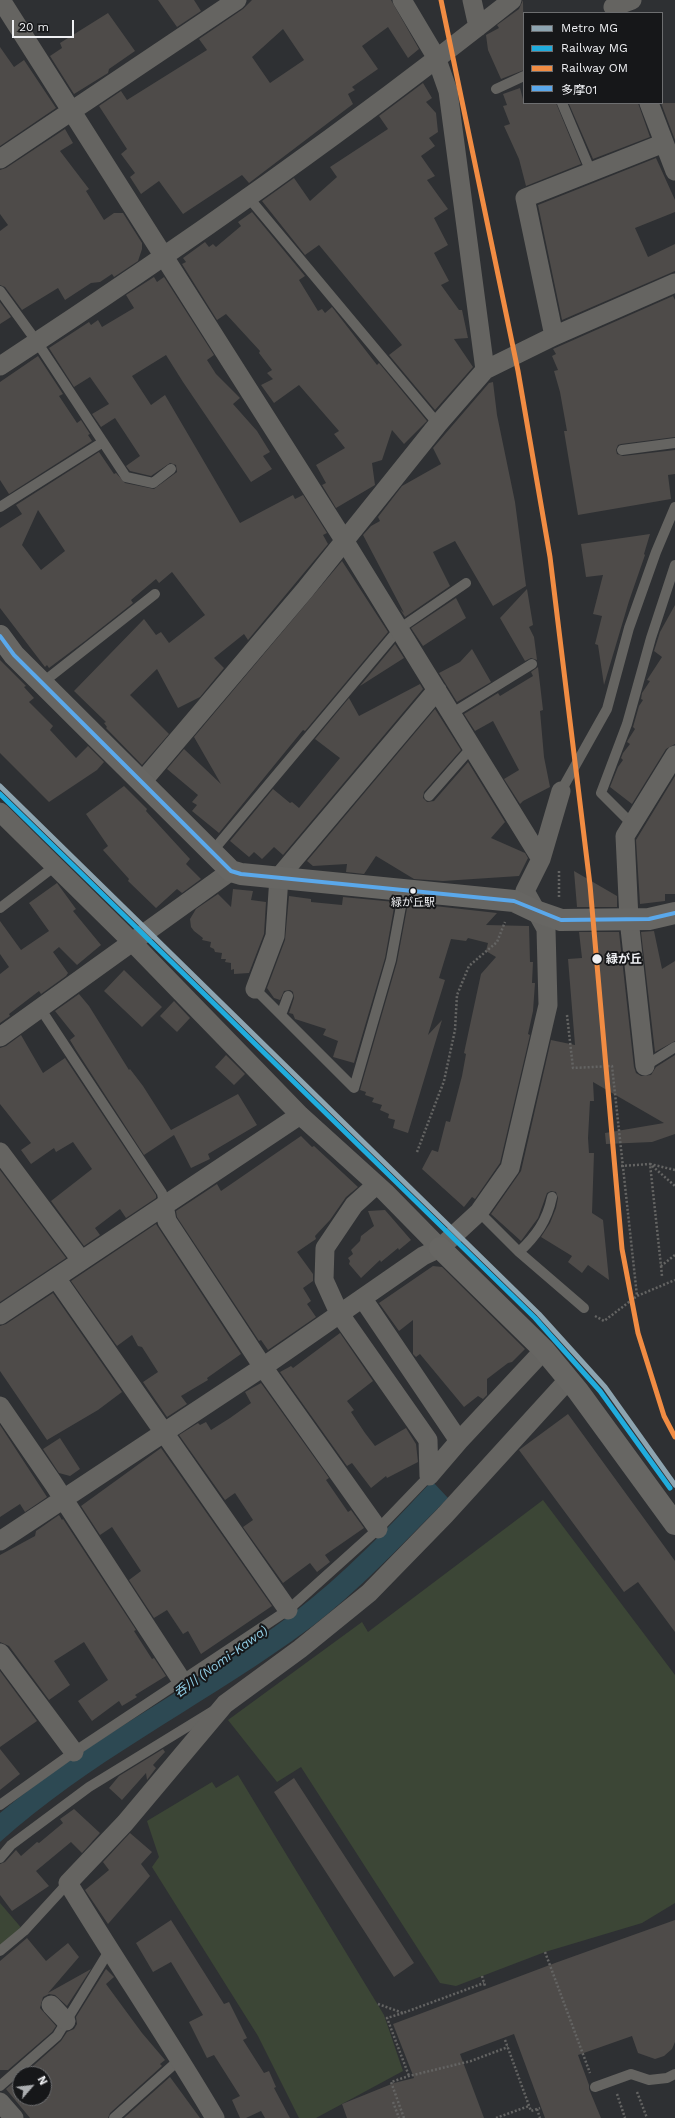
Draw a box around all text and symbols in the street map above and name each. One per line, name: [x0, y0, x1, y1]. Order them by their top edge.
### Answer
scale bar: [14, 12, 76, 38]
legend: [523, 12, 663, 104]
text: 20 m: [19, 20, 49, 34]
text: Metro MG: [561, 21, 618, 35]
text: Railway MG: [561, 41, 628, 55]
text: Railway OM: [561, 61, 628, 75]
text: 多摩01: [561, 83, 597, 97]
marker: 緑が丘駅: [408, 886, 418, 896]
place label: 緑が丘駅: [391, 896, 435, 910]
marker: 緑が丘: [590, 952, 604, 966]
place label: 緑が丘: [606, 952, 642, 966]
water label: 呑川 (Nomi-Kawa): [171, 1623, 271, 1701]
north arrow: [12, 2066, 52, 2106]
text: N: [35, 2074, 50, 2087]

